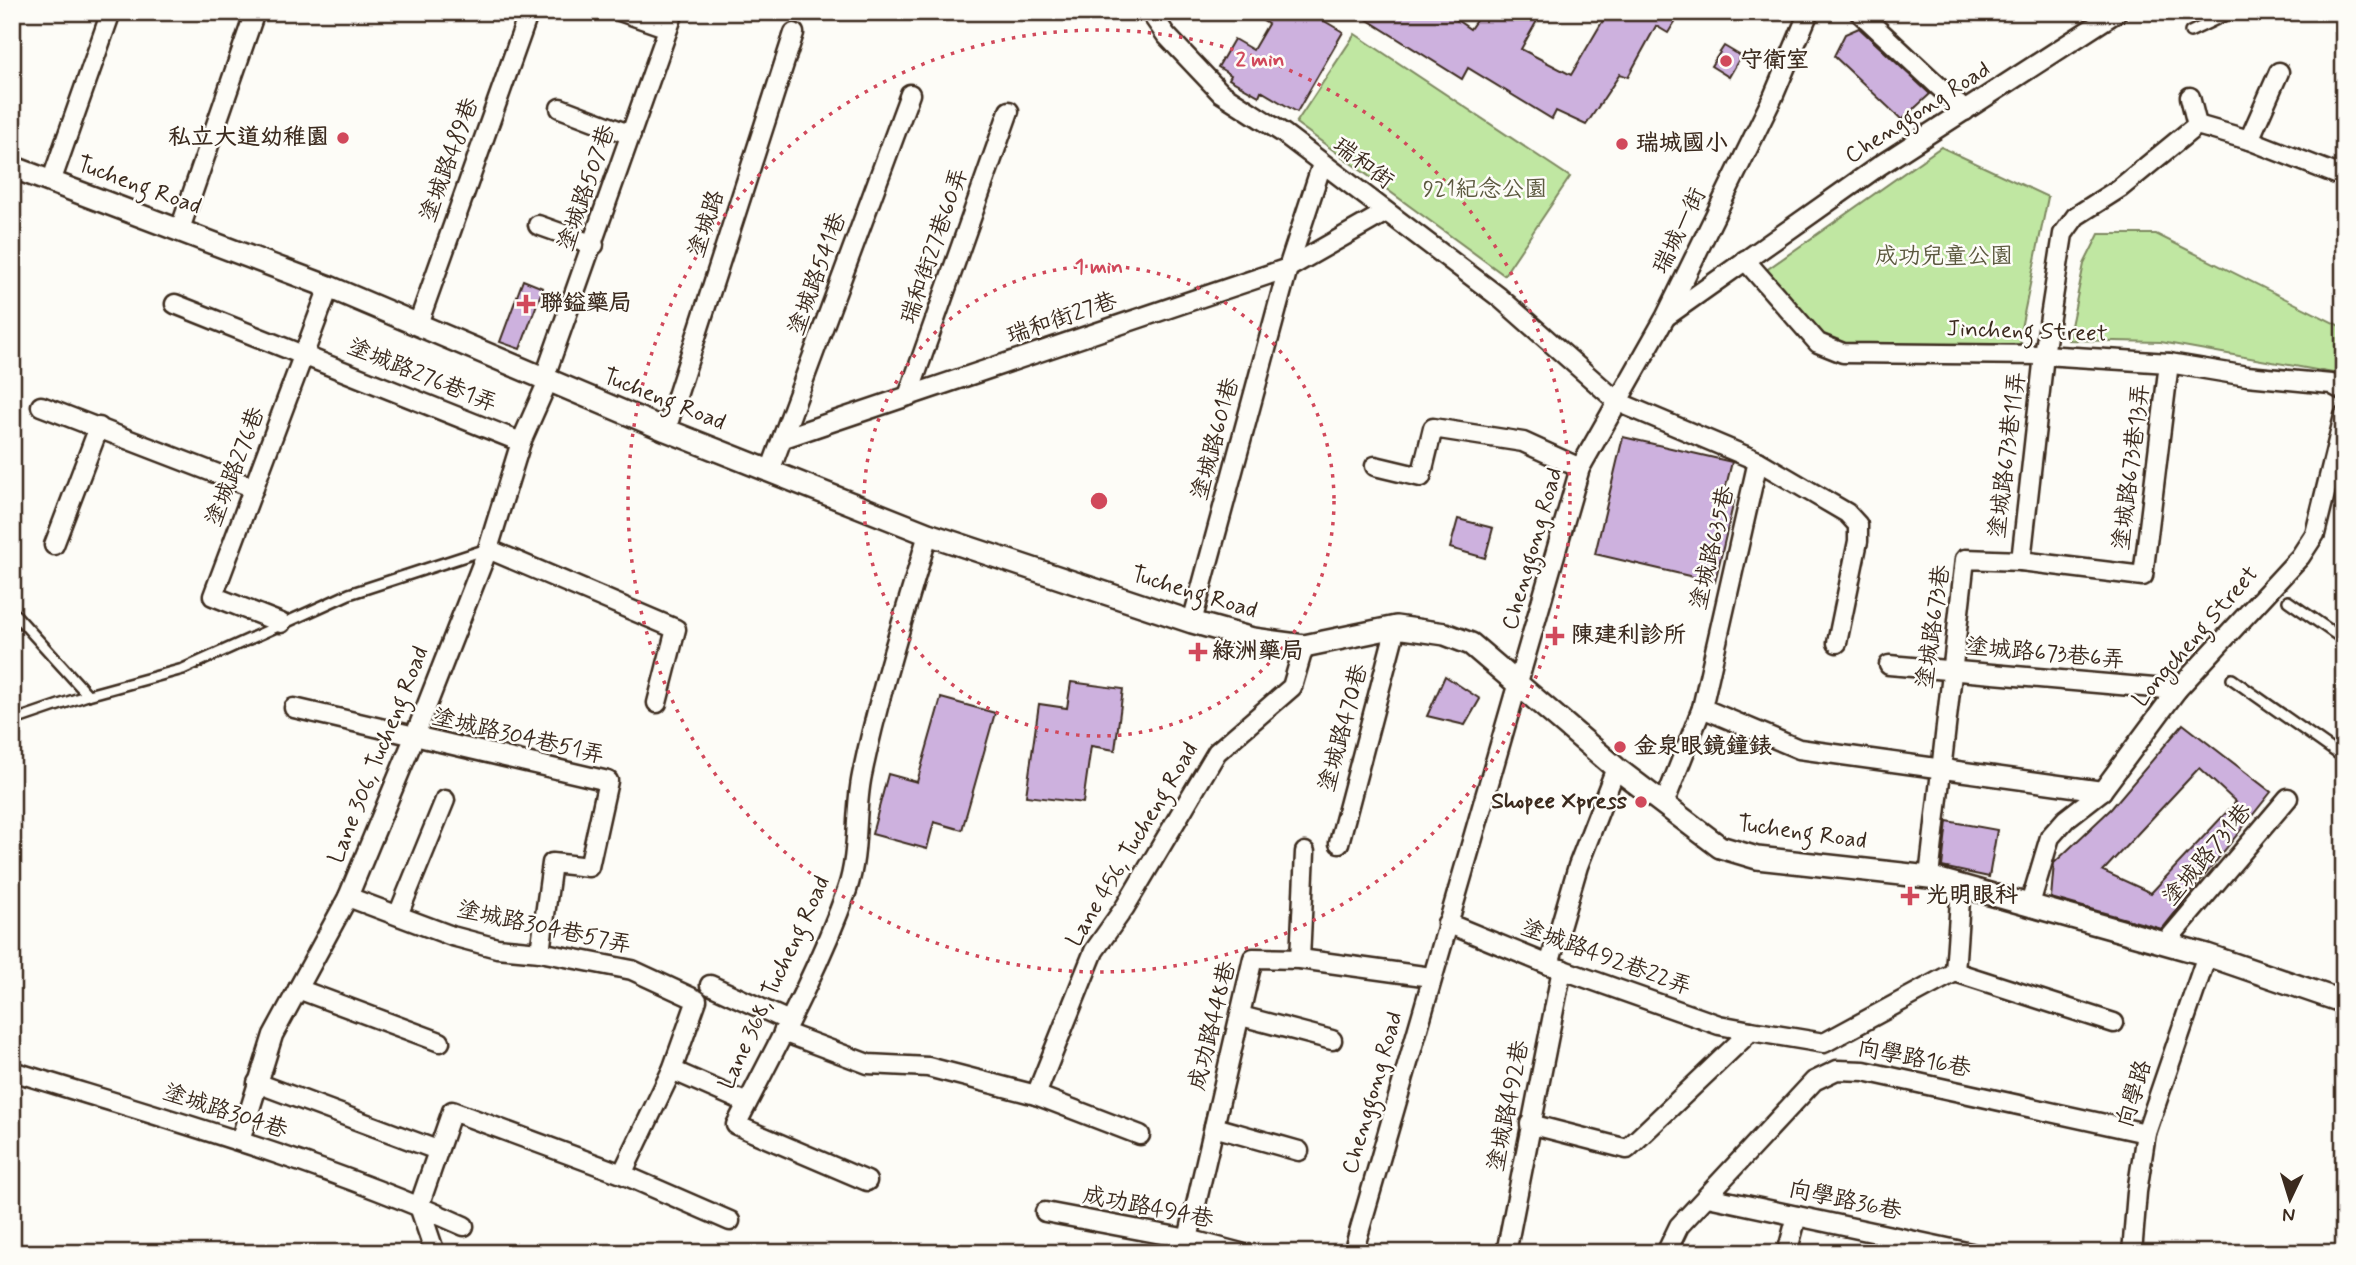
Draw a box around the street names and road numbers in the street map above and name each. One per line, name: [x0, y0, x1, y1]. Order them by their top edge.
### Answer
street label: Chenggong Road: [1840, 55, 1998, 173]
street label: 塗城路489巷: [414, 93, 487, 226]
street label: 塗城路507巷: [551, 120, 623, 255]
street label: 瑞和街: [1326, 131, 1400, 197]
street label: Tucheng Road: [72, 150, 205, 224]
street label: 瑞和街27巷60弄: [894, 164, 976, 328]
street label: 瑞城一街: [1646, 183, 1714, 279]
street label: 塗城路: [682, 187, 732, 261]
street label: 塗城路541巷: [782, 207, 854, 340]
street label: 瑞和街27巷: [1003, 286, 1122, 352]
street label: Jincheng Street: [1946, 314, 2108, 352]
street label: 塗城路276巷1弄: [343, 332, 501, 420]
street label: Tucheng Road: [597, 362, 730, 440]
street label: 塗城路673巷11弄: [1983, 370, 2033, 540]
street label: 塗城路601巷: [1185, 373, 1247, 504]
street label: 塗城路673巷13弄: [2107, 382, 2157, 552]
street label: 塗城路276巷: [199, 402, 273, 531]
street label: Chenggong Road: [1495, 464, 1572, 634]
street label: 塗城路635巷: [1684, 482, 1742, 613]
street label: Tucheng Road: [1127, 560, 1261, 628]
street label: Longcheng Street: [2126, 560, 2267, 715]
street label: 塗城路673巷: [1910, 562, 1958, 691]
street label: 塗城路673巷6弄: [1964, 632, 2126, 676]
street label: Lane 306, Tucheng Road: [322, 642, 438, 869]
street label: 塗城路470巷: [1313, 660, 1376, 795]
street label: 塗城路304巷51弄: [429, 703, 607, 771]
street label: Lane 456, Tucheng Road: [1060, 737, 1208, 954]
street label: 塗城路731巷: [2156, 797, 2260, 912]
street label: Tucheng Road: [1735, 809, 1869, 859]
street label: Lane 368, Tucheng Road: [712, 871, 840, 1096]
street label: 塗城路304巷57弄: [454, 895, 634, 961]
street label: 塗城路492巷22弄: [1517, 913, 1695, 1003]
street label: 成功路448巷: [1183, 957, 1244, 1094]
street label: Chenggong Road: [1335, 1008, 1412, 1178]
street label: 向學路16巷: [1855, 1033, 1974, 1085]
street label: 塗城路492巷: [1482, 1037, 1537, 1174]
street label: 向學路: [2111, 1057, 2159, 1131]
street label: 塗城路304巷: [159, 1078, 292, 1147]
street label: 向學路36巷: [1786, 1174, 1905, 1228]
street label: 成功路494巷: [1080, 1181, 1217, 1236]

